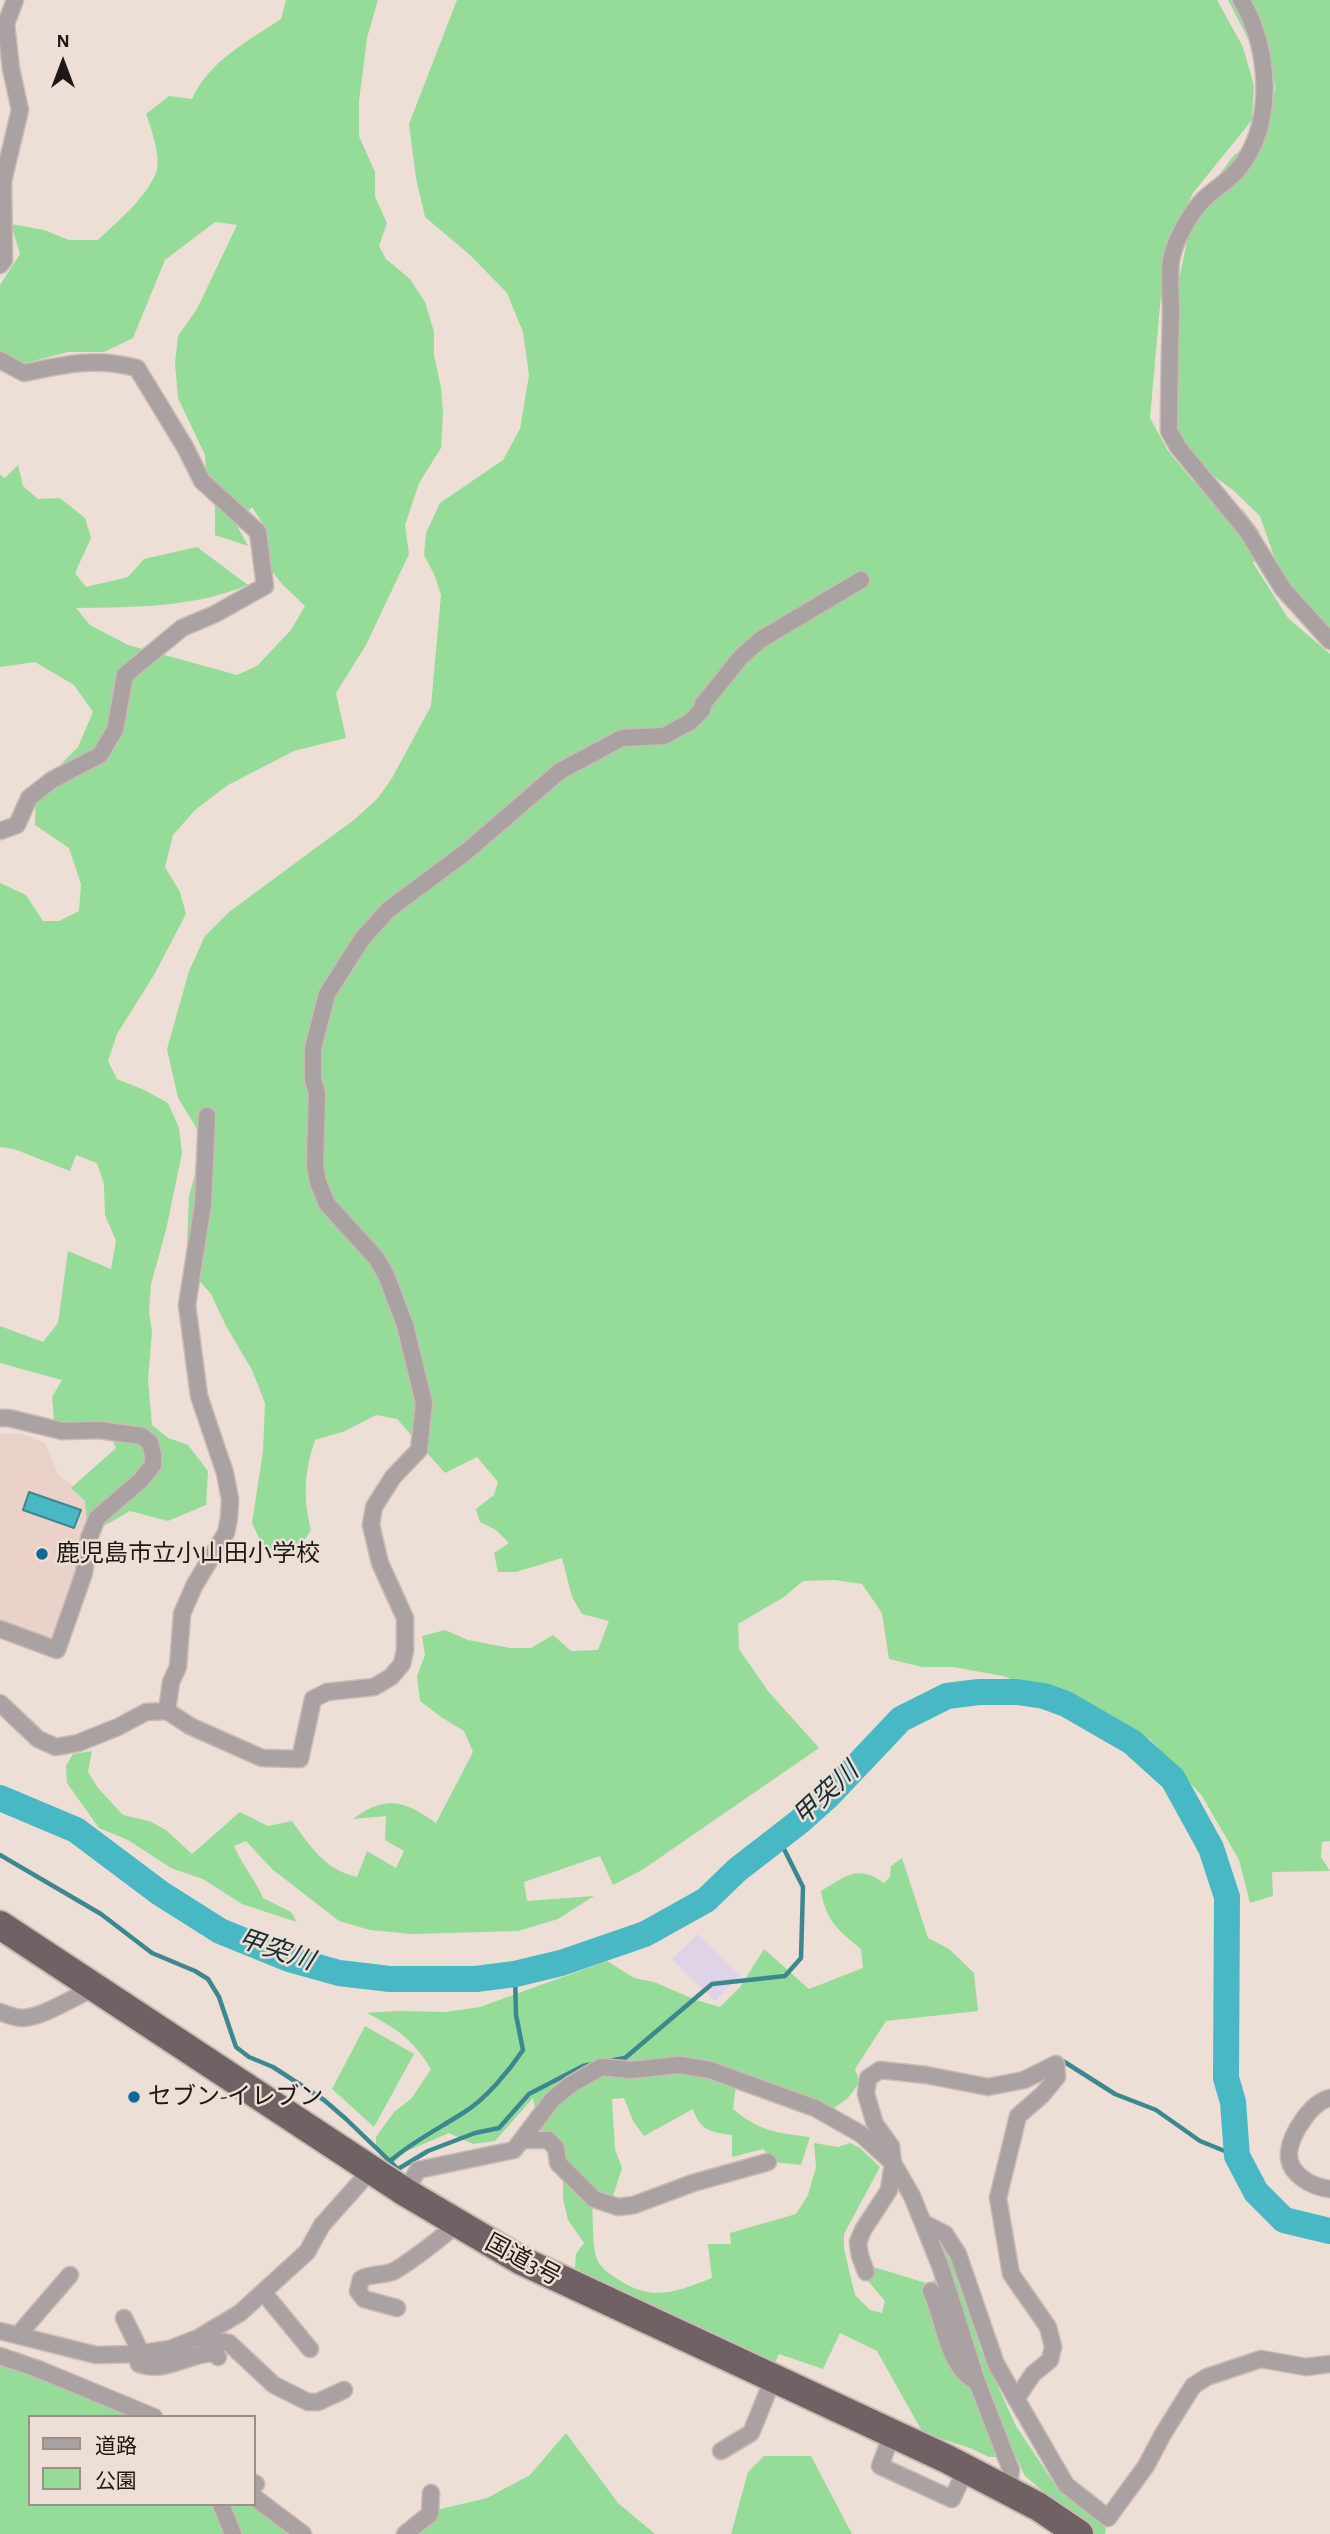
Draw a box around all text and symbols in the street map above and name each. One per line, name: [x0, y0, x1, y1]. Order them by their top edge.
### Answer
north arrow: [28, 28, 98, 98]
text: N: [56, 32, 70, 51]
place label: 鹿児島市立小山田小学校: [56, 1540, 320, 1568]
marker: 鹿児島市立小山田小学校: [34, 1546, 50, 1562]
water label: 甲突川: [787, 1756, 865, 1832]
water label: 甲突川: [234, 1923, 318, 1977]
place label: セブン-イレブン: [148, 2083, 323, 2111]
marker: セブン-イレブン: [126, 2089, 142, 2105]
street label: 国道3号: [480, 2228, 566, 2292]
legend: [28, 2415, 256, 2506]
text: 道路: [95, 2436, 137, 2457]
text: 公園: [95, 2471, 137, 2492]

